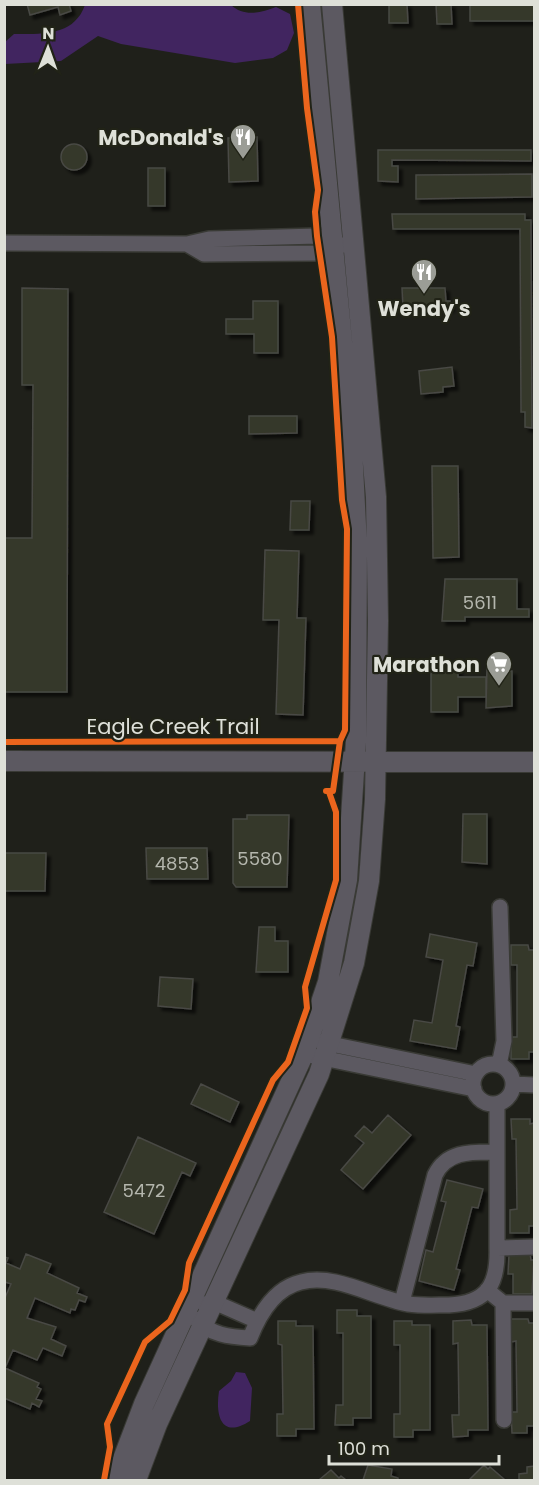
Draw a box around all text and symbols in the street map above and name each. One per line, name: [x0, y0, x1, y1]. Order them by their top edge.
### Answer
north arrow: [18, 18, 78, 78]
text: N: [42, 22, 54, 45]
restaurant icon: McDonald's: [228, 122, 258, 160]
place label: McDonald's: [98, 123, 224, 152]
restaurant icon: Wendy's: [409, 257, 439, 295]
place label: Wendy's: [377, 294, 471, 323]
house number: 5611: [463, 590, 497, 615]
supermarket icon: Marathon: [484, 649, 514, 687]
place label: Marathon: [373, 650, 480, 679]
street label: Eagle Creek Trail: [86, 712, 260, 741]
house number: 5580: [237, 846, 283, 871]
house number: 4853: [155, 851, 199, 876]
house number: 5472: [123, 1178, 165, 1203]
scale bar: [329, 1428, 498, 1466]
text: 100 m: [338, 1436, 390, 1461]

